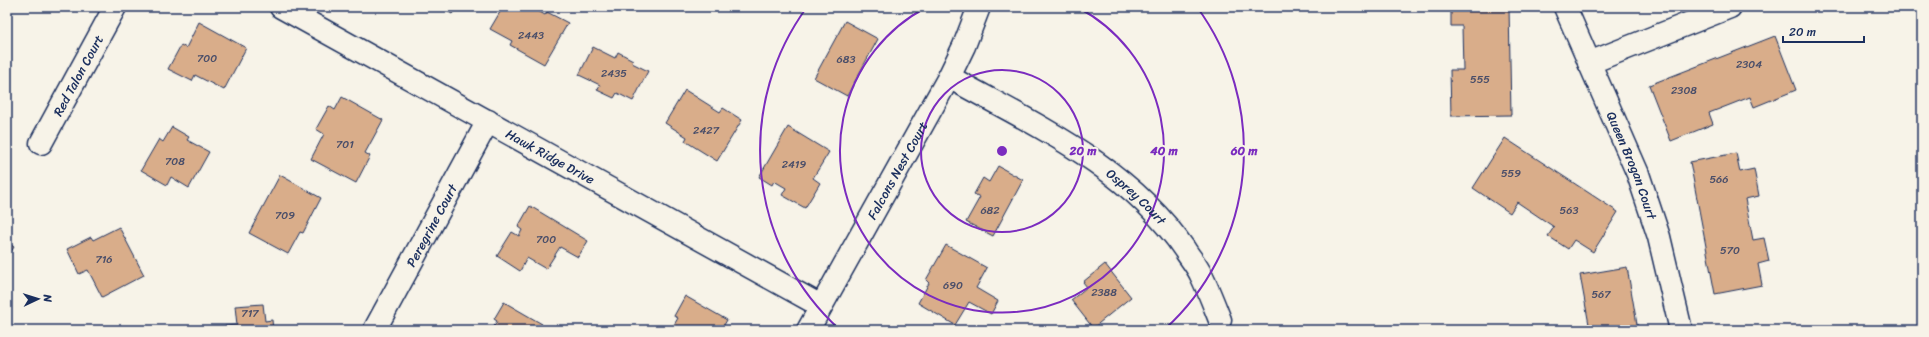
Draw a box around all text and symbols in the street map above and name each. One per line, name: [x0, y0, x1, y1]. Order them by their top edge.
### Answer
scale bar: [1783, 18, 1864, 44]
text: 20 m: [1789, 21, 1816, 43]
house number: 2443: [518, 26, 544, 45]
street label: Red Talon Court: [47, 30, 110, 121]
house number: 700: [197, 49, 217, 68]
house number: 683: [837, 50, 855, 69]
house number: 2304: [1736, 55, 1762, 74]
house number: 2435: [601, 64, 627, 83]
house number: 555: [1470, 70, 1490, 89]
house number: 2308: [1671, 81, 1697, 100]
street label: Queen Brogan Court: [1600, 108, 1664, 223]
street label: Falcons Nest Court: [861, 117, 934, 224]
house number: 2427: [693, 121, 720, 140]
street label: Hawk Ridge Drive: [501, 123, 599, 191]
house number: 701: [336, 135, 354, 154]
text: 20 m: [1069, 140, 1097, 162]
text: 40 m: [1149, 140, 1178, 162]
text: 60 m: [1230, 140, 1258, 162]
centre of rings: [995, 144, 1009, 158]
house number: 708: [165, 152, 185, 171]
house number: 2419: [782, 155, 807, 174]
street label: Osprey Court: [1101, 162, 1173, 231]
house number: 559: [1501, 164, 1521, 183]
house number: 566: [1709, 170, 1729, 189]
street label: Peregrine Court: [400, 179, 464, 271]
house number: 682: [980, 201, 1000, 220]
house number: 563: [1559, 201, 1579, 220]
house number: 709: [275, 206, 295, 225]
house number: 700: [536, 230, 556, 249]
house number: 570: [1720, 241, 1740, 260]
house number: 716: [95, 250, 113, 269]
house number: 690: [943, 276, 963, 295]
north arrow: [18, 279, 58, 319]
house number: 2388: [1091, 283, 1117, 302]
house number: 567: [1591, 285, 1611, 304]
text: N: [38, 293, 57, 303]
house number: 717: [241, 304, 259, 323]

